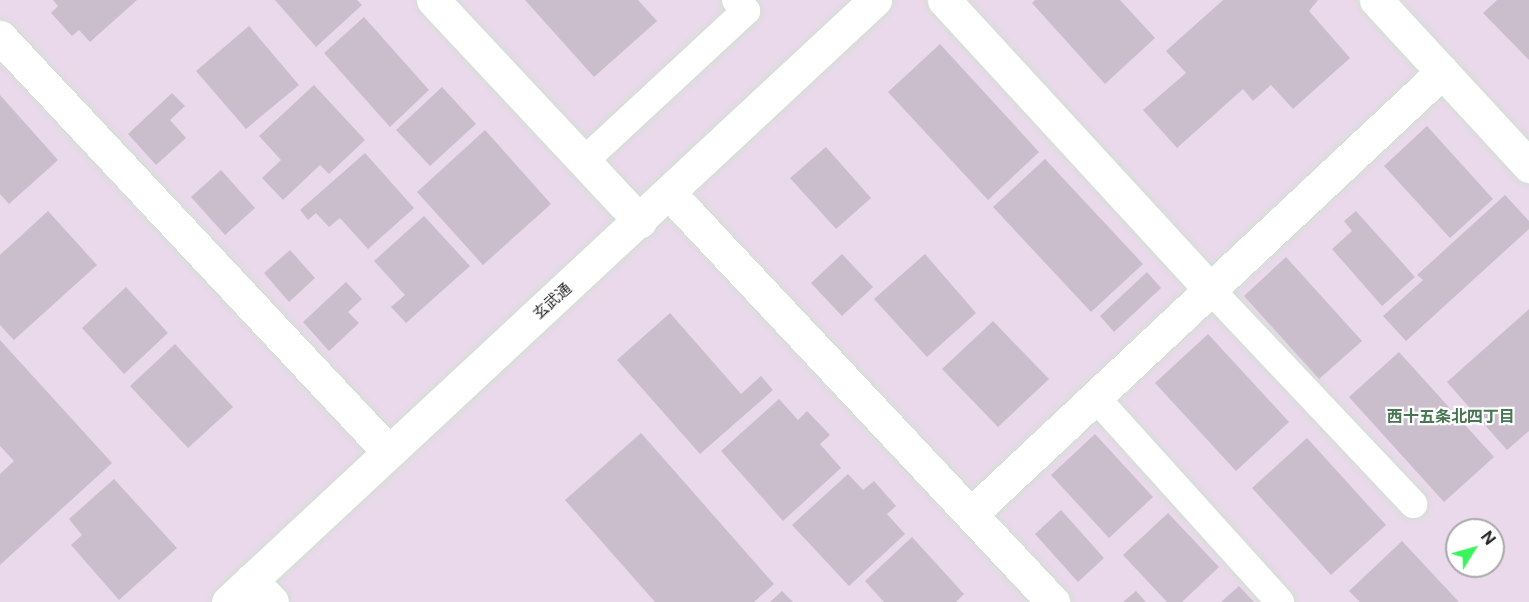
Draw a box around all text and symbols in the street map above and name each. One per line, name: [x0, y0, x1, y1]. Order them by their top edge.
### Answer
street label: 玄武通: [529, 279, 575, 323]
district label: 西十五条北四丁目: [1387, 407, 1515, 427]
north arrow: [1445, 518, 1505, 578]
text: N: [1477, 527, 1500, 549]

